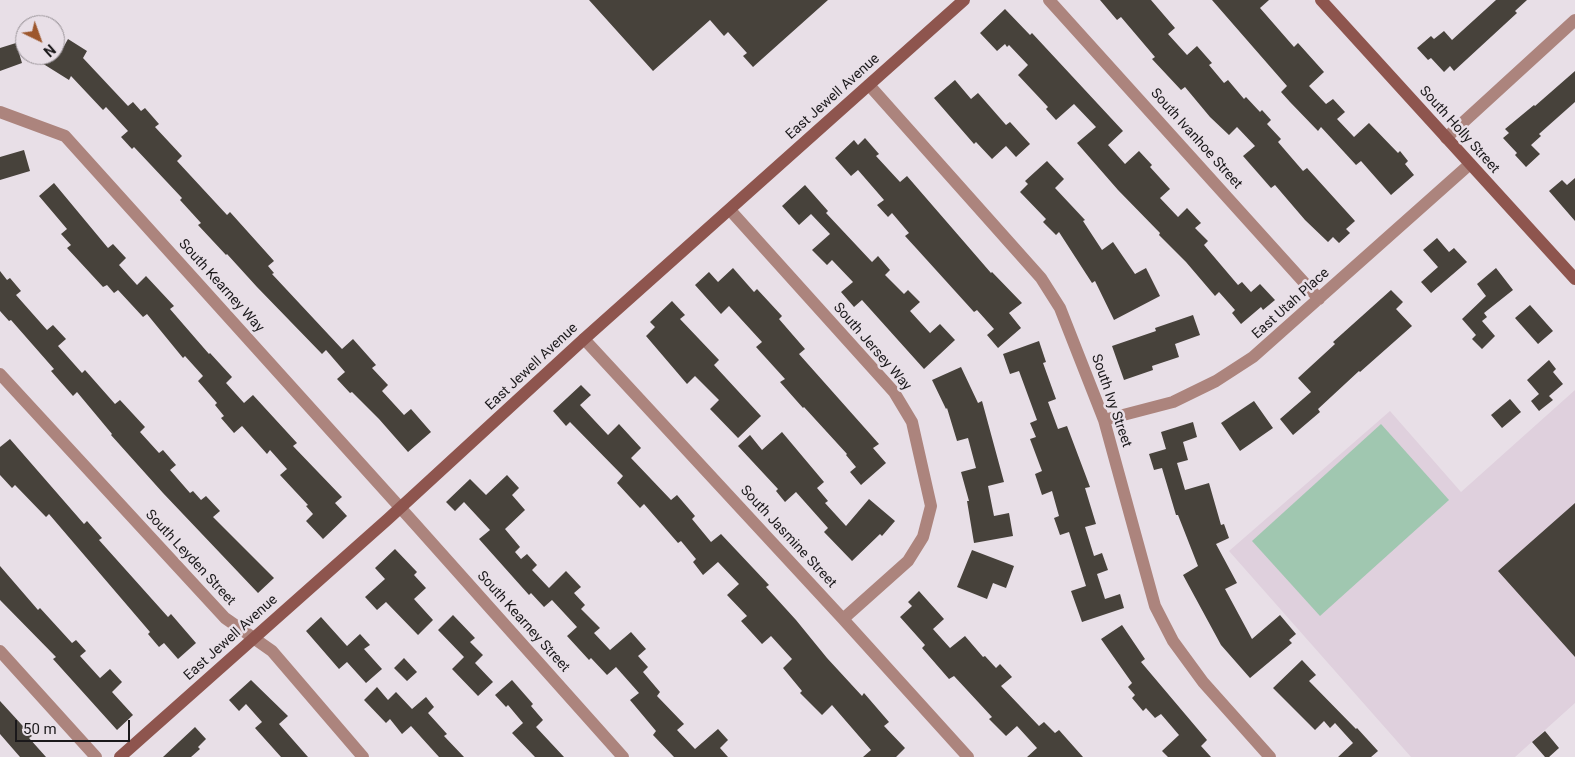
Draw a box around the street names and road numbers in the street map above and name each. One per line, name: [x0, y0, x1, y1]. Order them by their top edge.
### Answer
street label: East Jewell Avenue: [783, 51, 883, 143]
street label: South Holly Street: [1415, 83, 1503, 177]
street label: South Ivanhoe Street: [1147, 85, 1245, 193]
street label: South Kearney Way: [175, 236, 267, 336]
street label: East Utah Place: [1249, 265, 1333, 343]
street label: South Jersey Way: [829, 300, 915, 394]
street label: East Jewell Avenue: [482, 320, 582, 414]
street label: South Ivy Street: [1087, 352, 1135, 450]
street label: South Jasmine Street: [736, 482, 840, 592]
street label: South Leyden Street: [141, 507, 239, 609]
street label: South Kearney Street: [473, 568, 573, 676]
street label: East Jewell Avenue: [181, 592, 281, 684]

